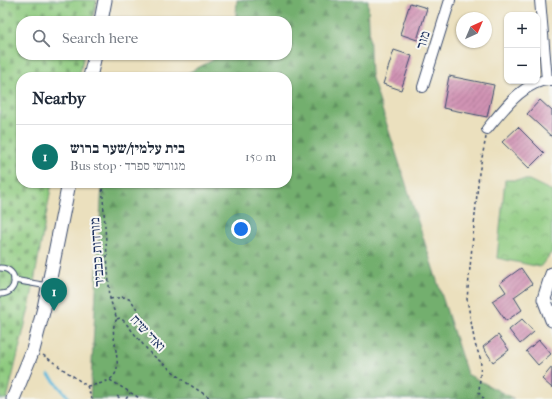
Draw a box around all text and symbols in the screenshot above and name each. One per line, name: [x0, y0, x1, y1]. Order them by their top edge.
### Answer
north arrow: [456, 12, 492, 48]
map controls: [504, 12, 540, 84]
button: +: [504, 12, 540, 48]
search box: [16, 16, 292, 60]
icon: search: [30, 27, 52, 49]
text: Search here: [62, 29, 138, 47]
street label: מור: [412, 29, 434, 51]
button: −: [504, 48, 540, 84]
text: Nearby: [32, 88, 86, 108]
text: בית עלמין/שער ברוש: [70, 139, 185, 157]
text: 1: [43, 149, 47, 164]
text: 150 m: [245, 149, 276, 164]
text: Bus stop · מגורשי ספרד: [70, 158, 185, 173]
street label: מורדות כבביר: [86, 217, 108, 287]
your location: [231, 219, 251, 239]
pin: 1: [41, 278, 67, 311]
street label: ואדי שיח: [127, 311, 169, 355]

